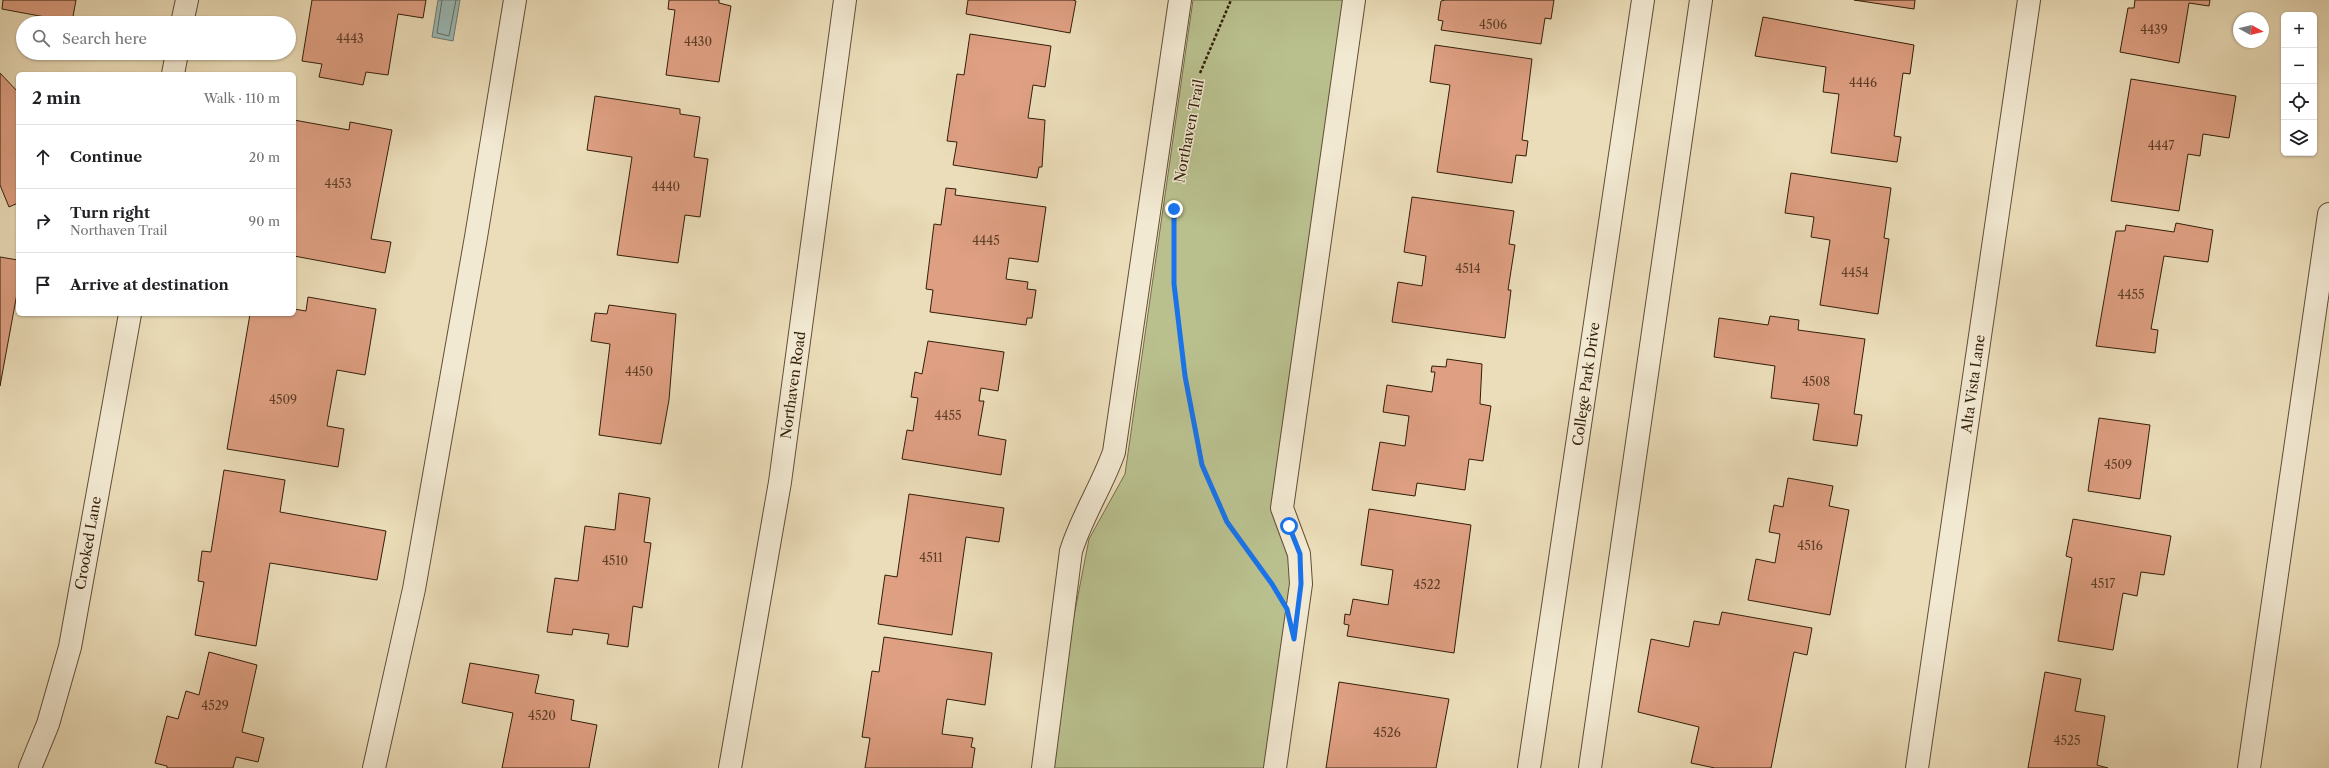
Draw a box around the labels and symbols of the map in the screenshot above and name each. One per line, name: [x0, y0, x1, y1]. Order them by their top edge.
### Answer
north arrow: [2233, 12, 2269, 48]
house number: 4506: [1479, 17, 1507, 32]
house number: 4439: [2140, 22, 2168, 37]
house number: 4443: [336, 31, 364, 46]
house number: 4430: [684, 34, 712, 49]
house number: 4446: [1849, 75, 1877, 90]
street label: Northaven Trail: [1170, 78, 1208, 184]
house number: 4447: [2148, 138, 2174, 153]
house number: 4453: [325, 176, 352, 191]
house number: 4440: [652, 179, 680, 194]
route end: [1165, 200, 1183, 218]
house number: 4445: [972, 233, 1000, 248]
house number: 4514: [1455, 261, 1481, 276]
house number: 4454: [1841, 265, 1869, 280]
house number: 4455: [2118, 287, 2144, 302]
street label: College Park Drive: [1568, 321, 1604, 447]
street label: Northaven Road: [777, 330, 810, 440]
street label: Alta Vista Lane: [1957, 333, 1989, 435]
house number: 4450: [625, 364, 653, 379]
house number: 4508: [1802, 374, 1830, 389]
house number: 4509: [269, 392, 297, 407]
house number: 4455: [935, 408, 961, 423]
house number: 4509: [2104, 457, 2132, 472]
street label: Crooked Lane: [71, 495, 105, 591]
route start: [1280, 517, 1298, 535]
house number: 4516: [1797, 538, 1823, 553]
house number: 4511: [919, 550, 943, 565]
house number: 4510: [602, 553, 628, 568]
house number: 4517: [2091, 576, 2115, 591]
house number: 4522: [1413, 577, 1441, 592]
house number: 4529: [201, 698, 229, 713]
house number: 4520: [528, 708, 556, 723]
house number: 4526: [1373, 725, 1401, 740]
house number: 4525: [2054, 733, 2080, 748]

